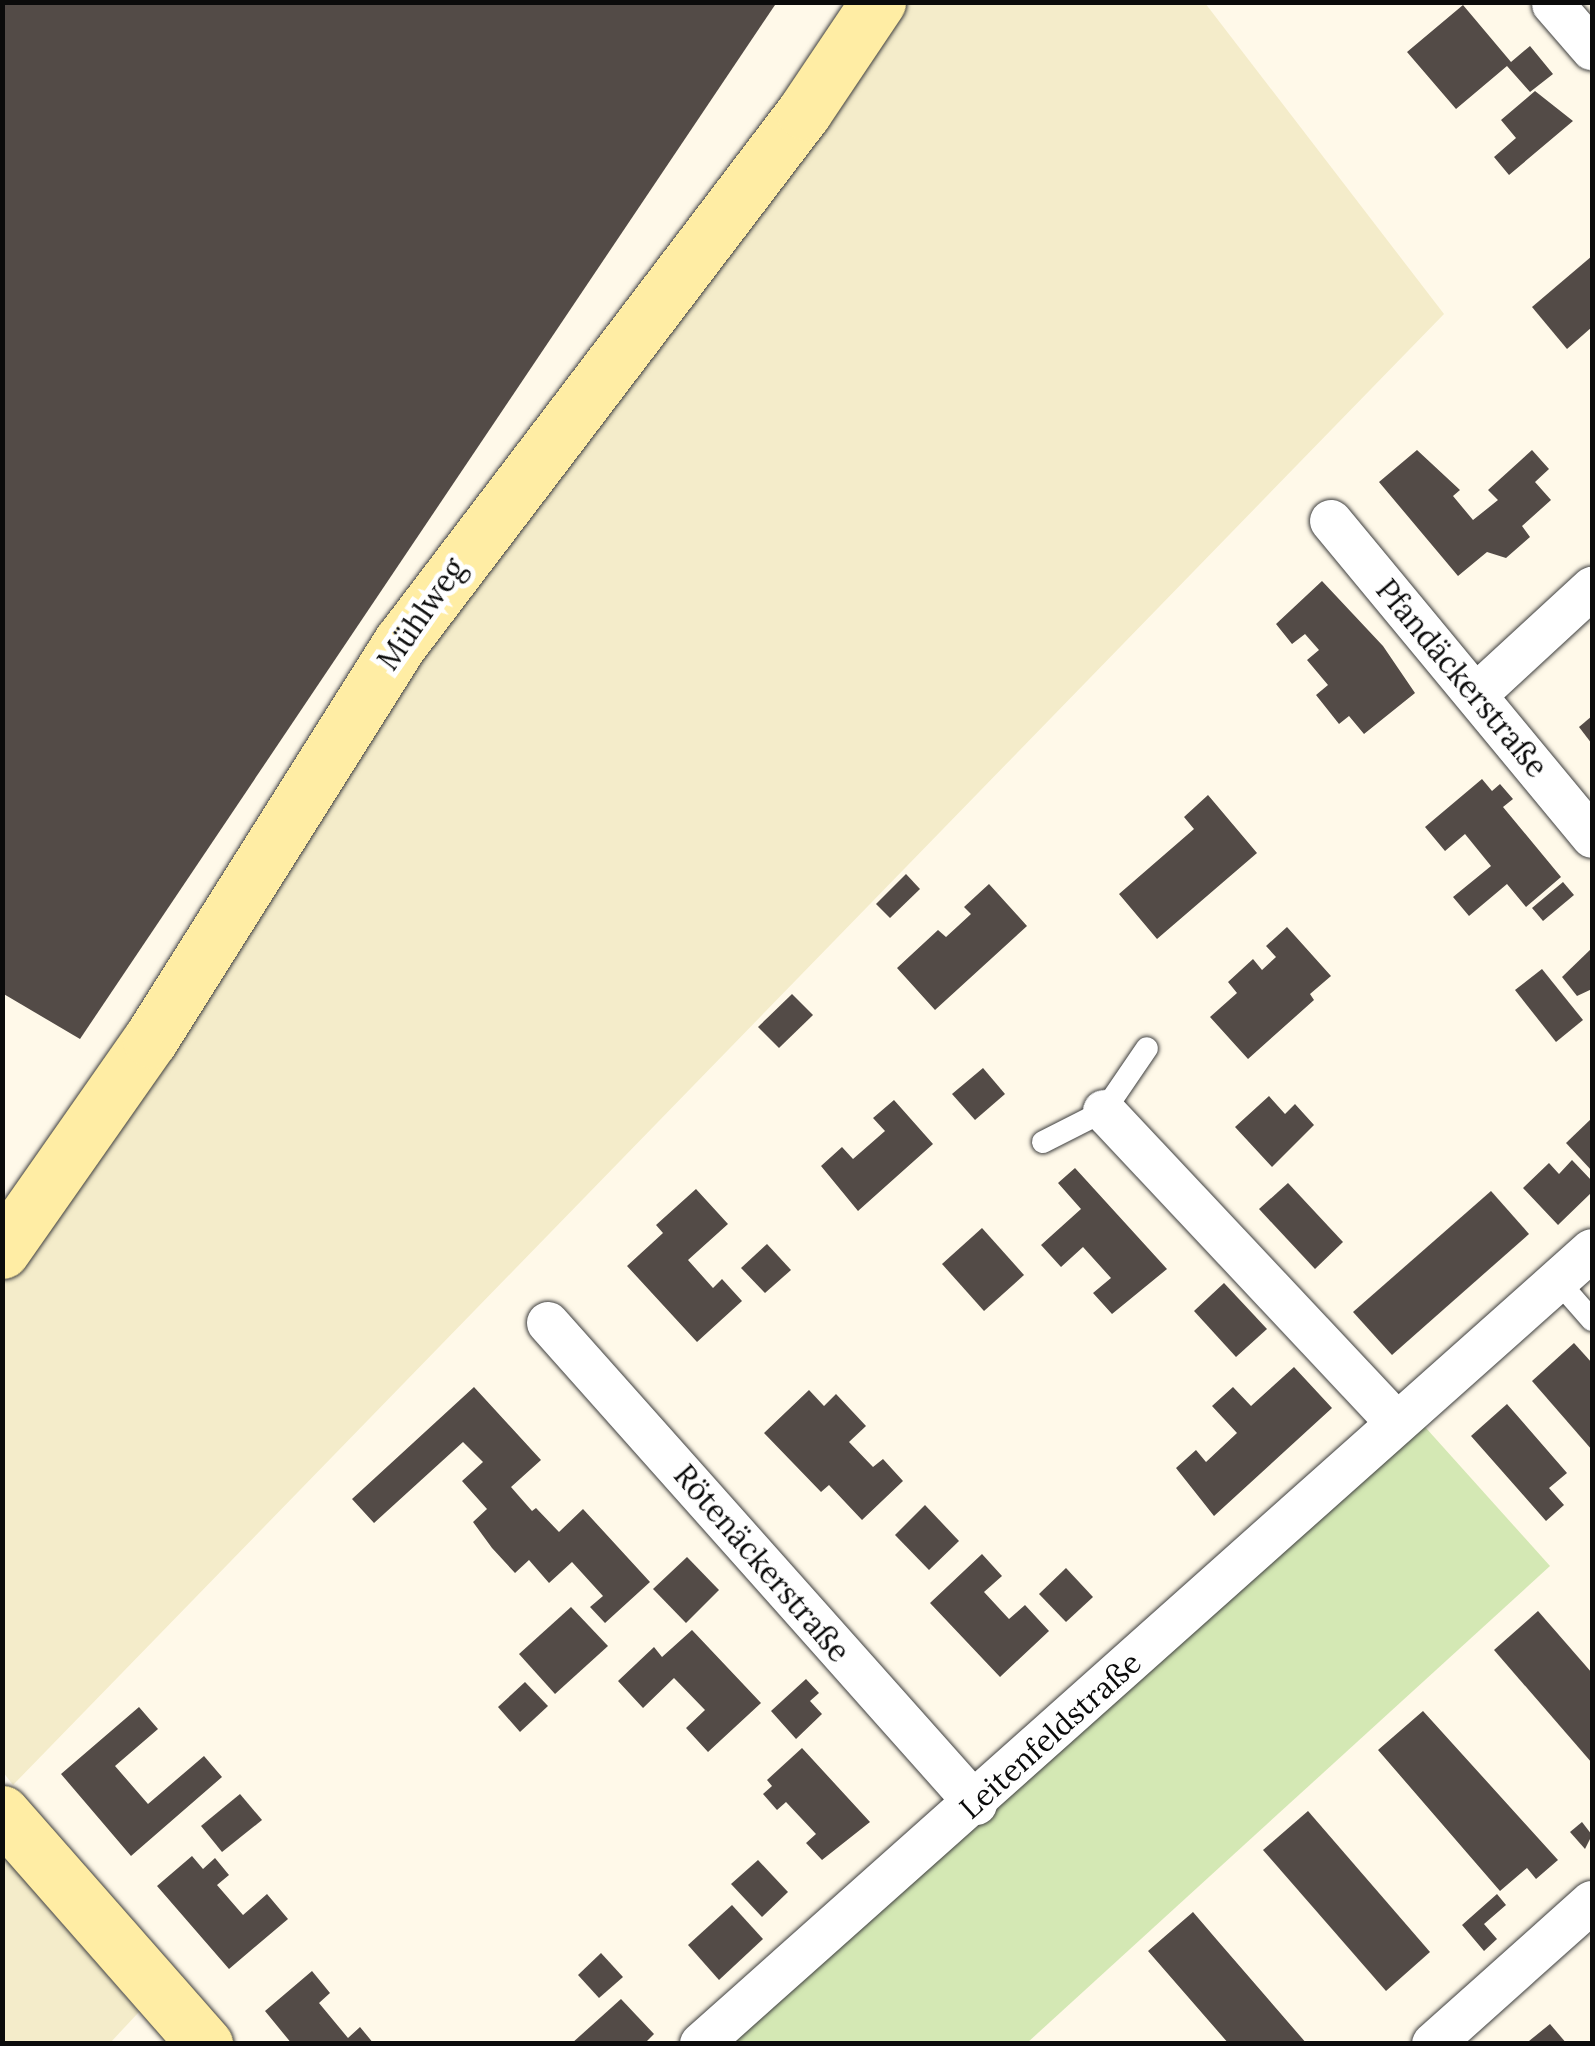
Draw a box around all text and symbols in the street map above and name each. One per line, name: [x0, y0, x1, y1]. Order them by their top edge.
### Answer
street label: Mühlweg: [370, 551, 472, 677]
street label: Pfandäckerstraße: [1369, 572, 1555, 784]
street label: Rötenäckerstraße: [667, 1457, 857, 1669]
street label: Leitenfeldstraße: [952, 1644, 1148, 1826]

